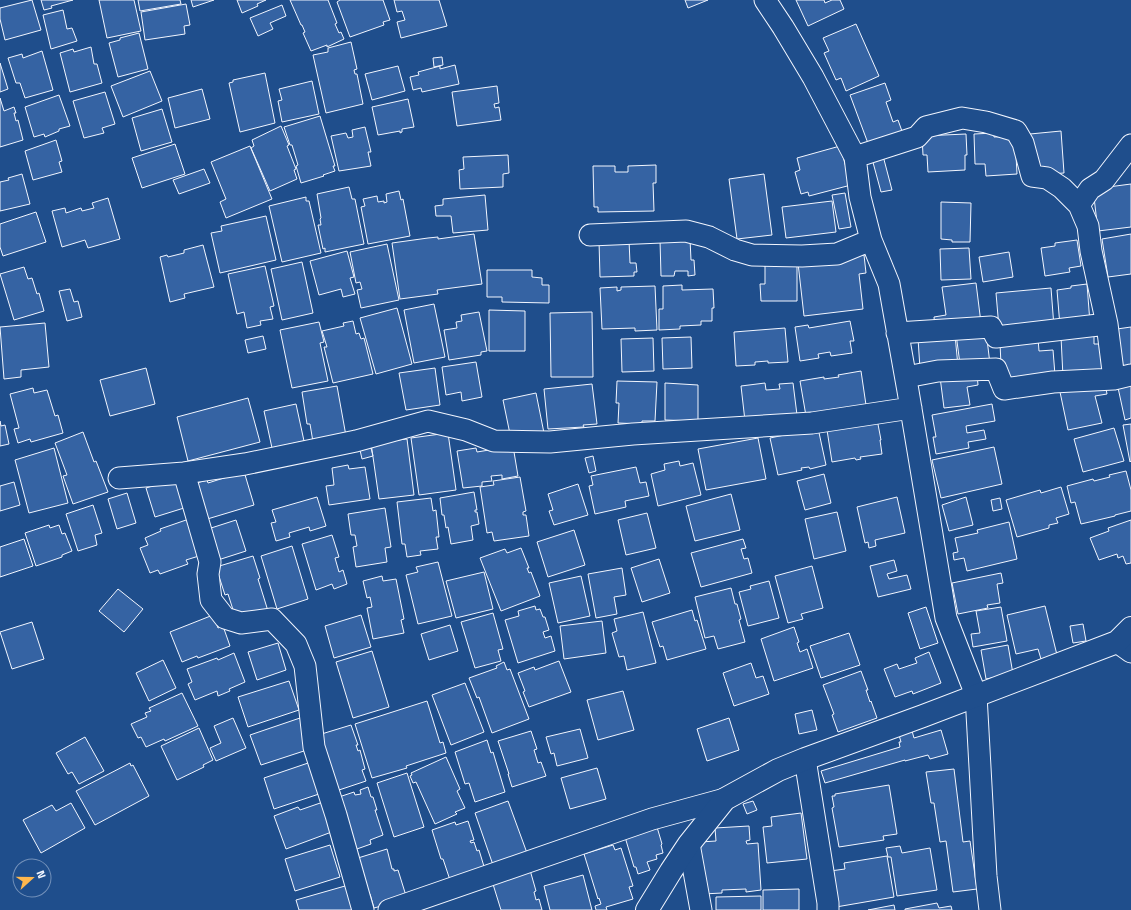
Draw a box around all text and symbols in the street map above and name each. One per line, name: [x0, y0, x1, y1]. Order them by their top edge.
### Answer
north arrow: [12, 858, 52, 898]
text: N: [33, 868, 50, 881]

